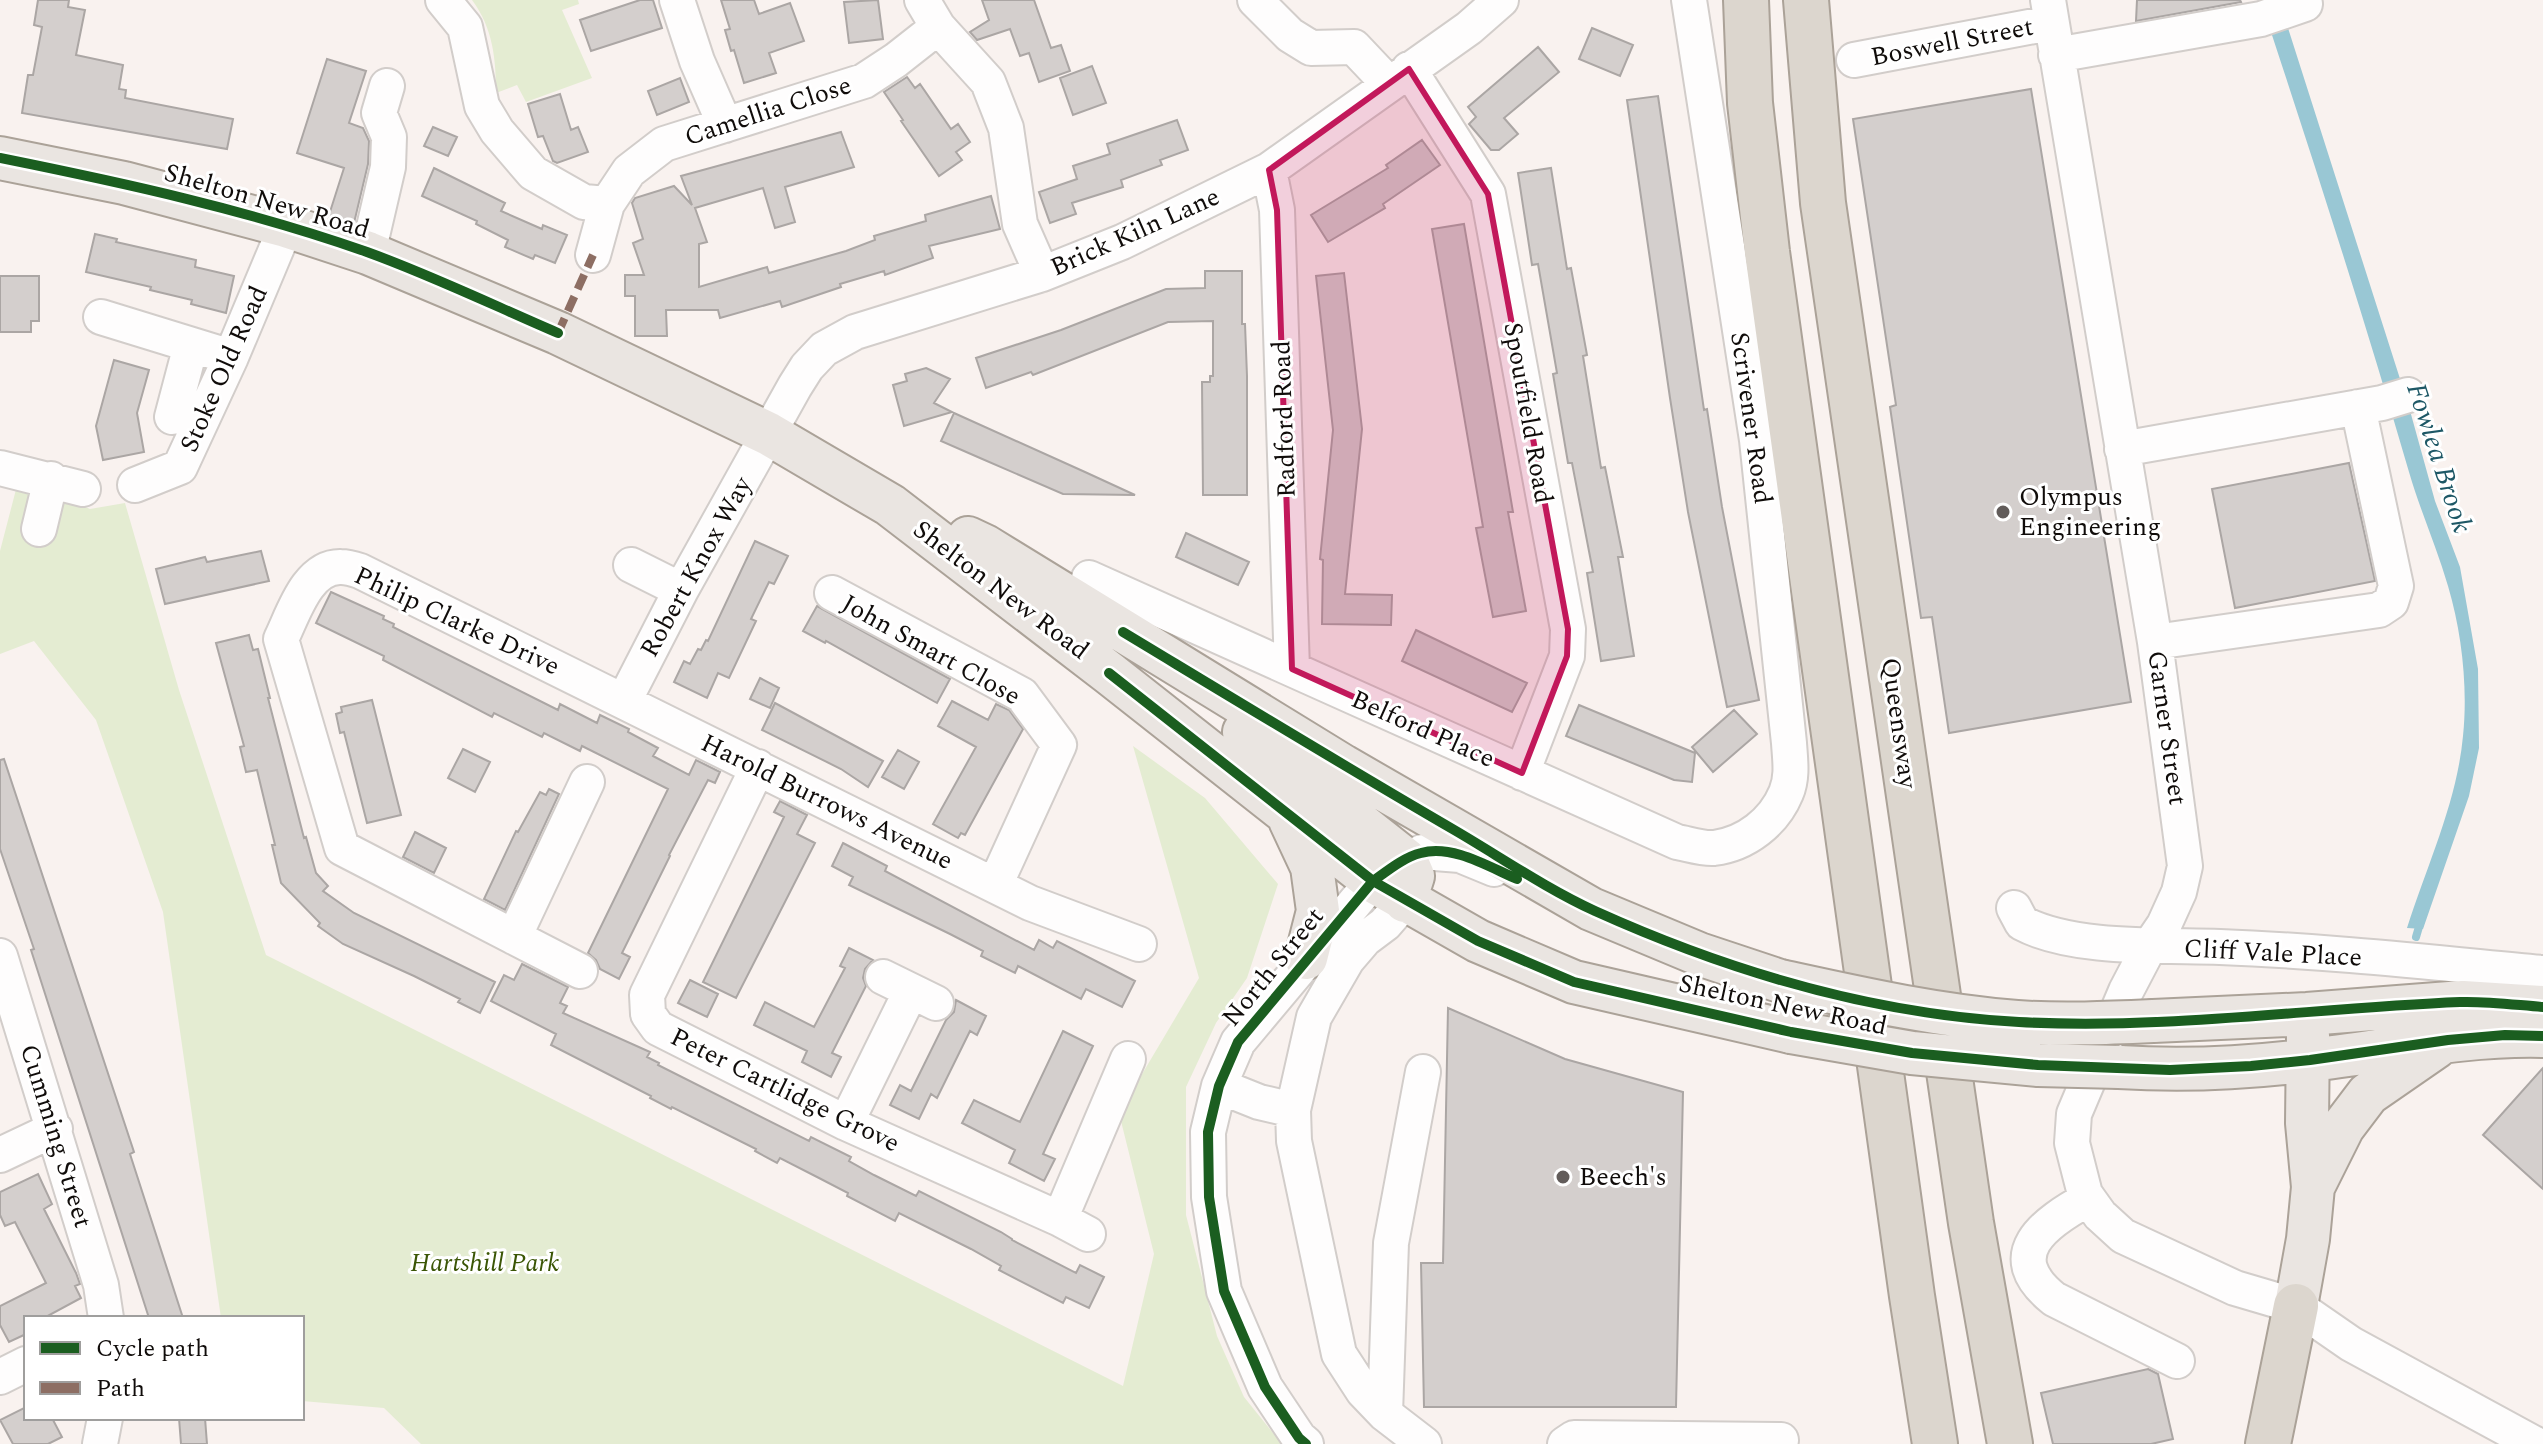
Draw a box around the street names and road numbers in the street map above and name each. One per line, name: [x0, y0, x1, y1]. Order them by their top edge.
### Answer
street label: Boswell Street: [1867, 7, 2037, 77]
street label: Camellia Close: [679, 65, 857, 157]
street label: Shelton New Road: [160, 153, 374, 249]
street label: Brick Kiln Lane: [1044, 177, 1226, 287]
street label: Stoke Old Road: [169, 279, 279, 459]
street label: Spoutfield Road: [1492, 319, 1564, 507]
street label: Scrivener Road: [1719, 329, 1783, 507]
street label: Radford Road: [1261, 340, 1307, 498]
street label: Robert Knox Way: [630, 468, 763, 665]
street label: Shelton New Road: [904, 510, 1098, 670]
street label: Philip Clarke Drive: [347, 556, 567, 686]
street label: John Smart Close: [834, 584, 1028, 716]
street label: Garner Street: [2136, 648, 2198, 808]
street label: Queensway: [1870, 655, 1928, 793]
street label: Belford Place: [1345, 679, 1501, 779]
street label: Harold Burrows Avenue: [694, 723, 960, 881]
street label: North Street: [1212, 898, 1334, 1036]
street label: Cliff Vale Place: [2183, 928, 2363, 978]
street label: Shelton New Road: [1675, 963, 1891, 1047]
street label: Peter Cartlidge Grove: [663, 1017, 907, 1163]
street label: Cumming Street: [9, 1039, 103, 1233]

